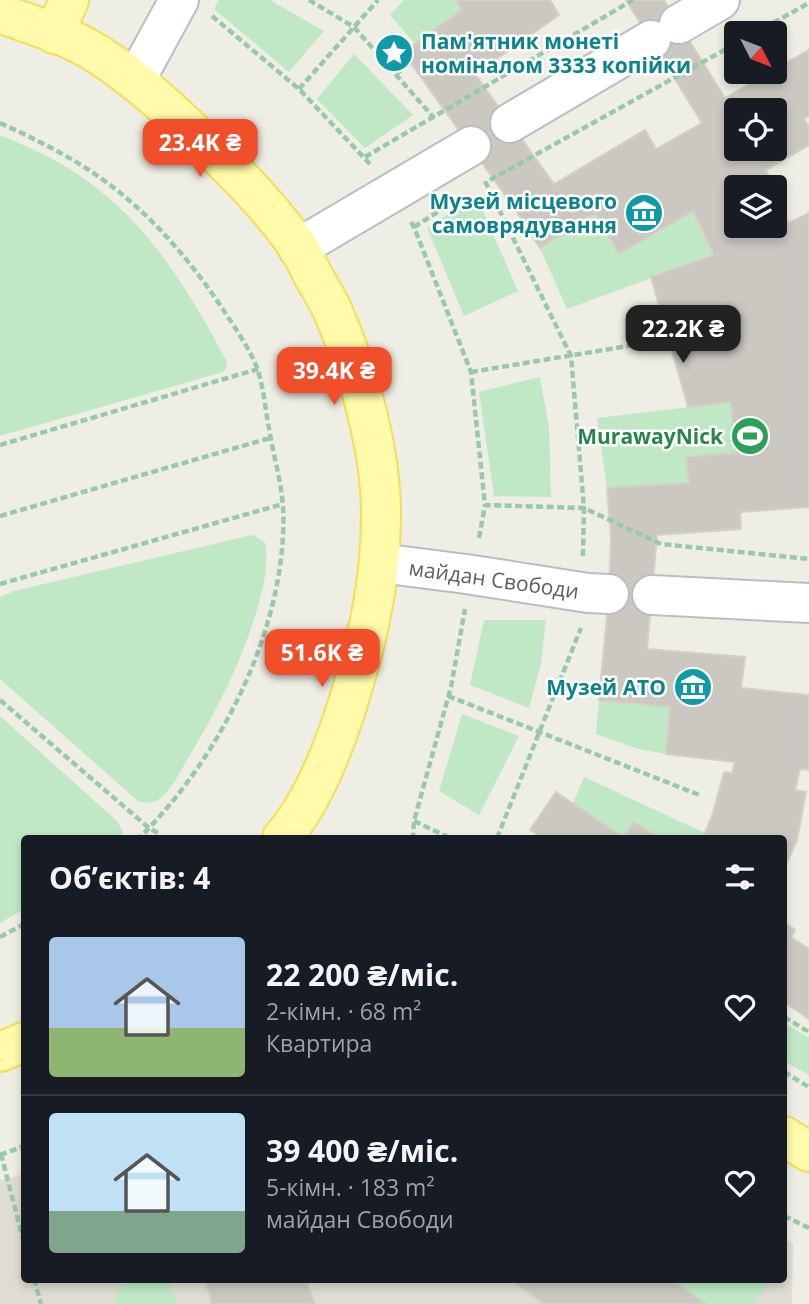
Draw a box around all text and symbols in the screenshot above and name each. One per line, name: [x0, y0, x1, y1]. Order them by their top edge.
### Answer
north arrow: [724, 21, 788, 84]
map controls: [724, 21, 787, 238]
place label: Пам'ятник монеті номіналом 3333 копійки: [421, 27, 691, 79]
place icon: Пам'ятник монеті номіналом 3333 копійки: [373, 32, 415, 74]
button: locate: [724, 98, 787, 161]
pin: 23.4K ₴: [135, 120, 265, 179]
text: 23.4K ₴: [159, 126, 241, 158]
button: layers: [724, 175, 787, 238]
place label: Музей місцевого самоврядування: [430, 187, 617, 239]
museum icon: Музей місцевого самоврядування: [623, 192, 665, 234]
pin: 22.2K ₴: [618, 306, 748, 365]
text: 22.2K ₴: [642, 312, 724, 344]
pin: 39.4K ₴: [269, 348, 399, 407]
text: 39.4K ₴: [293, 354, 375, 386]
sports icon: MurawayNick: [729, 415, 771, 457]
place label: MurawayNick: [577, 422, 724, 450]
street label: майдан Свободи: [407, 553, 581, 605]
pin: 51.6K ₴: [257, 630, 387, 689]
text: 51.6K ₴: [281, 636, 363, 668]
museum icon: Музей АТО: [672, 666, 714, 708]
place label: Музей АТО: [546, 673, 666, 701]
text: Об’єктів: 4: [49, 857, 210, 898]
icon: filters: [721, 858, 759, 896]
text: 22 200 ₴/міс.: [266, 954, 458, 995]
icon: home: [105, 965, 189, 1049]
icon: heart: [721, 988, 759, 1026]
text: 2-кімн. · 68 m²: [266, 995, 421, 1027]
text: Квартира: [266, 1027, 372, 1059]
text: 39 400 ₴/міс.: [266, 1130, 458, 1171]
icon: home: [105, 1141, 189, 1225]
icon: heart: [721, 1164, 759, 1202]
text: 5-кімн. · 183 m²: [266, 1171, 434, 1203]
text: майдан Свободи: [266, 1203, 454, 1235]

